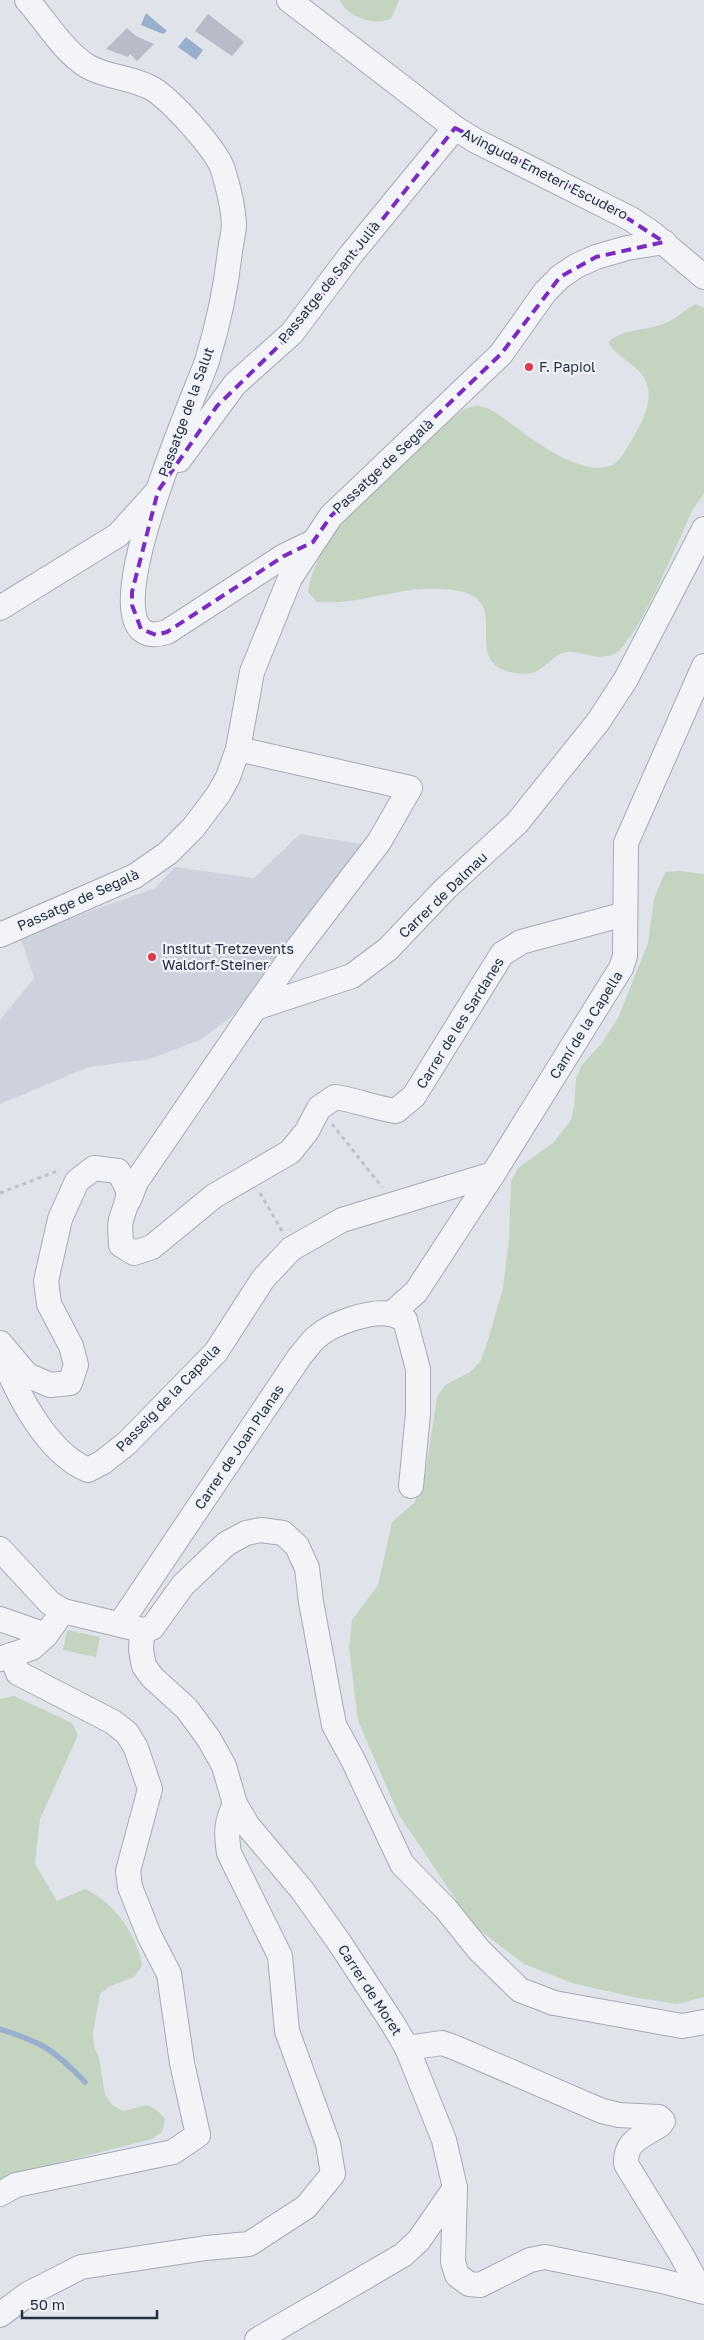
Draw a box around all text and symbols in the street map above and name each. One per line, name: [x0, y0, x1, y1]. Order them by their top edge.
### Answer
street label: Avinguda Emeteri Escudero: [459, 124, 631, 223]
street label: Passatge de Sant Julià: [274, 217, 383, 346]
street label: Passatge de la Salut: [154, 345, 217, 479]
place label: F. Papiol: [539, 358, 596, 375]
marker: F. Papiol: [523, 361, 535, 373]
street label: Passatge de Segalà: [329, 415, 437, 517]
street label: Carrer de Dalmau: [395, 848, 490, 941]
street label: Passatge de Segalà: [14, 865, 141, 934]
place label: Institut Tretzevents Waldorf-Steiner: [162, 940, 294, 973]
marker: Institut Tretzevents Waldorf-Steiner: [146, 951, 158, 963]
street label: Carrer de les Sardanes: [412, 954, 507, 1092]
street label: Camí de la Capella: [545, 968, 626, 1082]
street label: Passeig de la Capella: [112, 1340, 223, 1455]
street label: Carrer de Joan Planas: [190, 1381, 287, 1512]
street label: Carrer de Moret: [335, 1941, 406, 2038]
scale bar: [22, 2288, 158, 2320]
text: 50 m: [30, 2295, 65, 2313]

